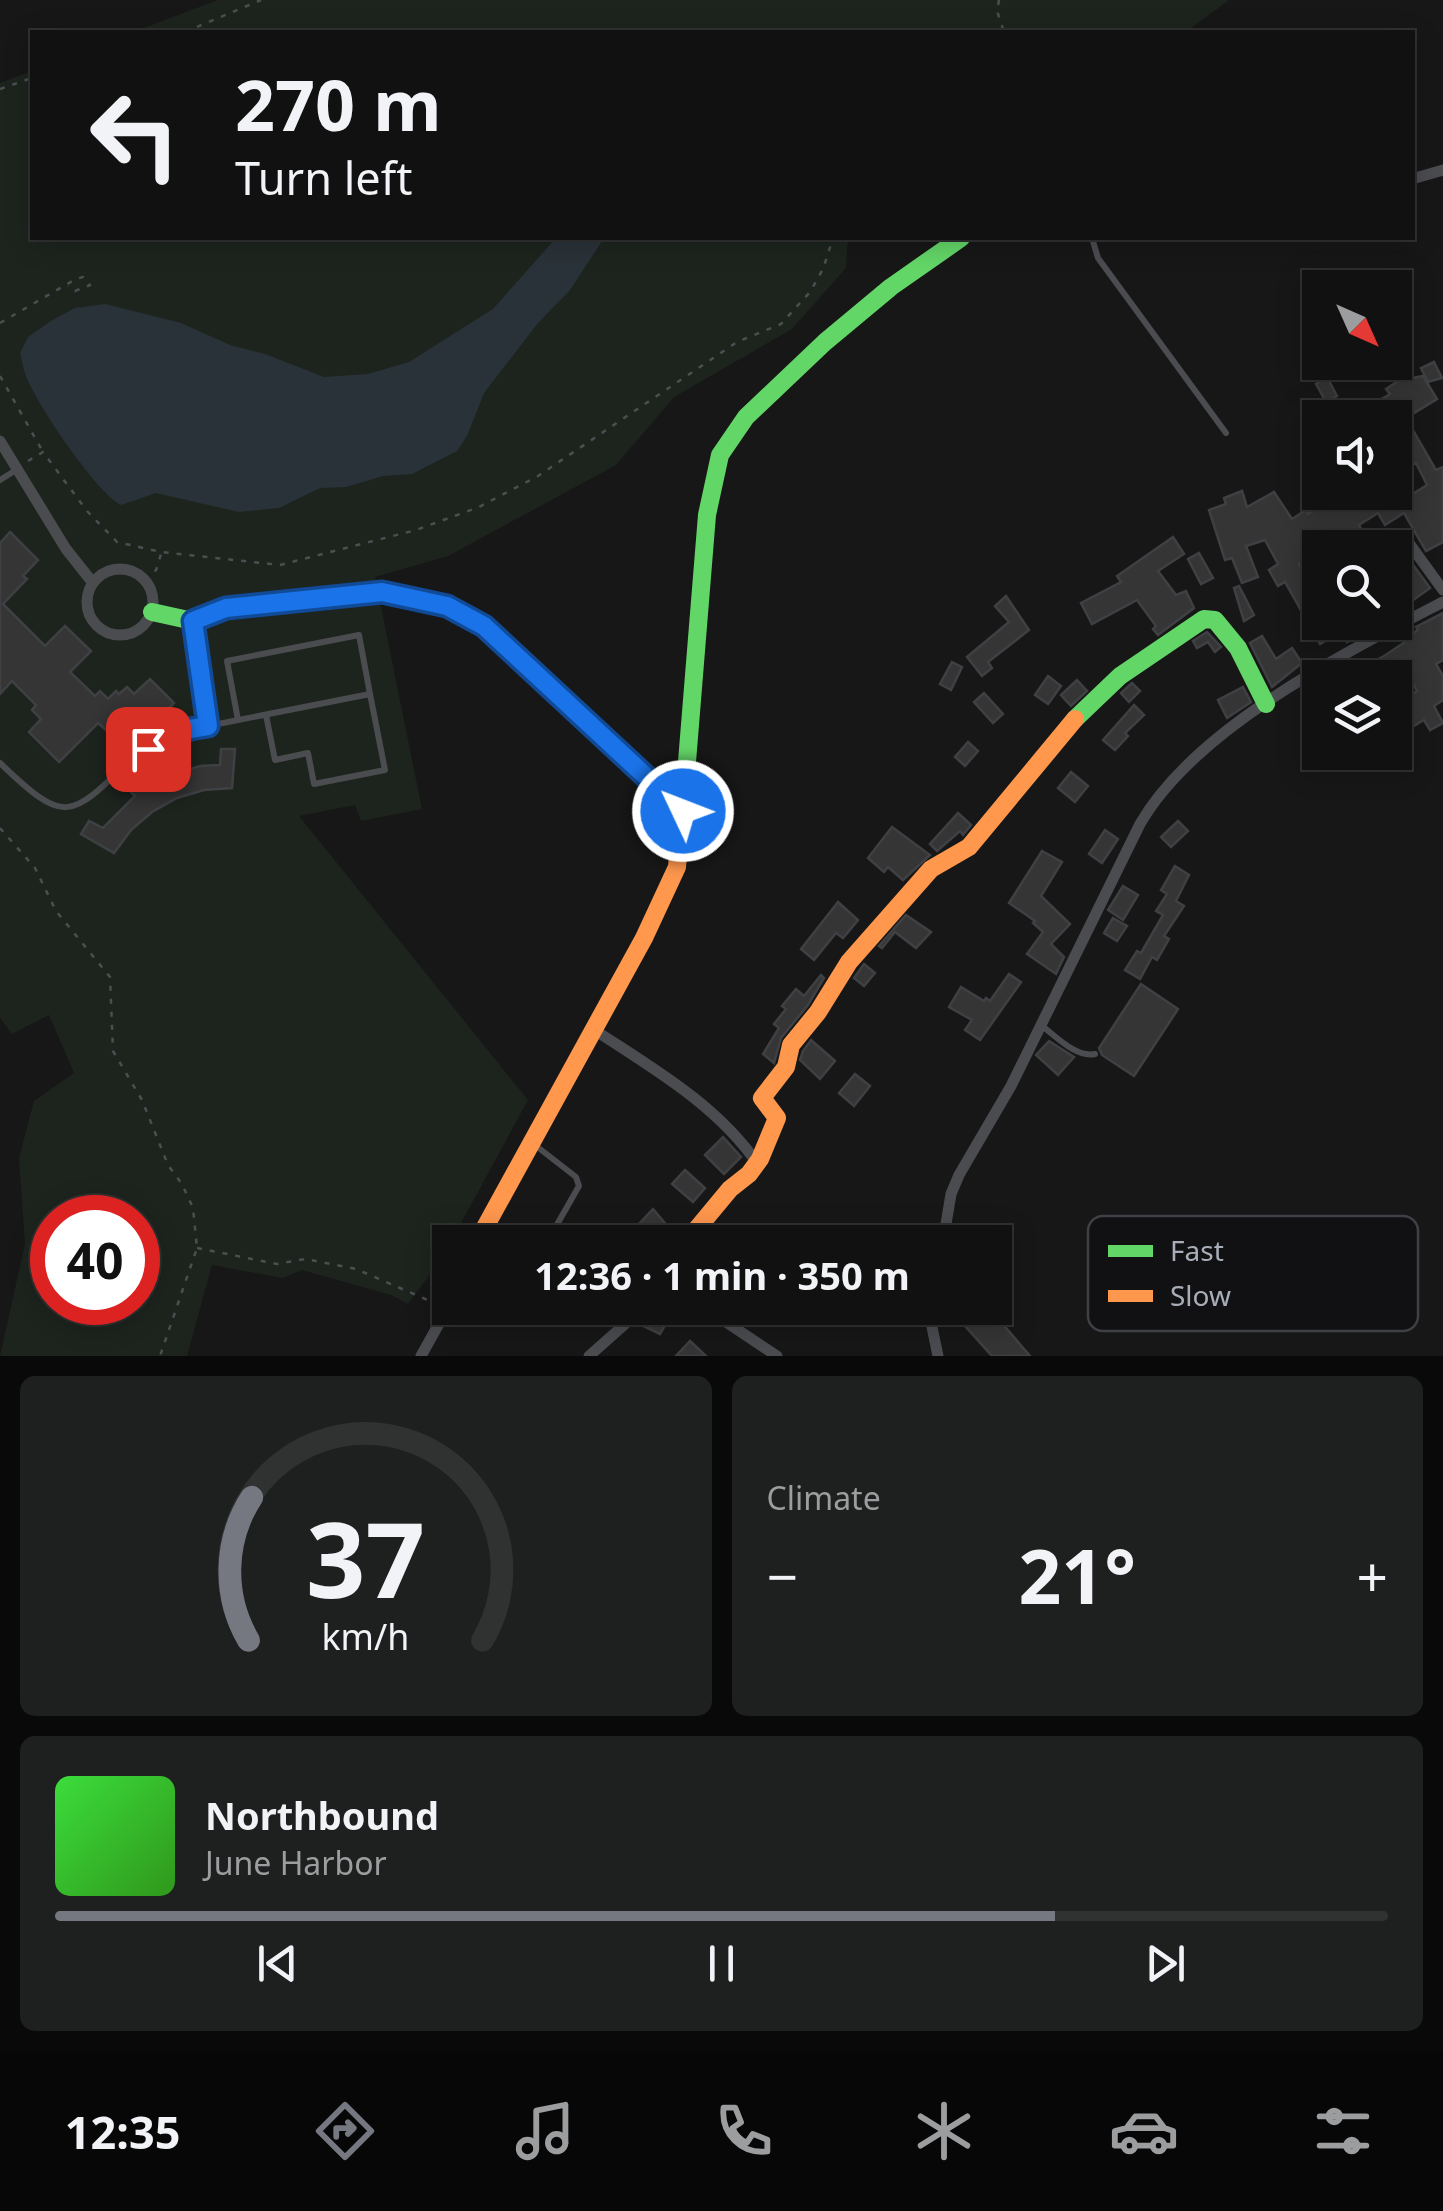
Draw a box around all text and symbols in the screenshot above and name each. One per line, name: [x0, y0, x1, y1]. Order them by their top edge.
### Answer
text: 270 m: [235, 56, 442, 152]
icon: left: [70, 70, 200, 200]
text: Turn left: [235, 147, 412, 208]
north arrow: [1302, 270, 1412, 380]
map controls: [1302, 270, 1412, 770]
button: sound: [1302, 400, 1412, 510]
button: search: [1302, 530, 1412, 640]
button: layers: [1302, 660, 1412, 770]
pin: [106, 707, 191, 792]
icon: arrive: [121, 722, 176, 777]
position arrow: [631, 759, 735, 863]
speed limit sign: 40: [30, 1195, 160, 1325]
legend: [1088, 1216, 1418, 1331]
text: Fast: [1170, 1231, 1224, 1269]
text: 12:36 · 1 min · 350 m: [534, 1249, 910, 1301]
text: Slow: [1170, 1276, 1231, 1314]
text: Climate: [767, 1476, 881, 1519]
text: 37: [306, 1487, 425, 1628]
text: 21°: [1018, 1524, 1136, 1626]
text: −: [767, 1538, 798, 1613]
text: +: [1357, 1538, 1388, 1613]
text: km/h: [322, 1612, 410, 1660]
text: Northbound: [205, 1789, 439, 1841]
text: June Harbor: [205, 1841, 387, 1884]
icon: previous: [250, 1936, 305, 1991]
icon: pause: [694, 1936, 749, 1991]
icon: next: [1138, 1936, 1193, 1991]
icon: directions: [310, 2096, 380, 2166]
icon: music: [510, 2096, 580, 2166]
icon: phone: [709, 2096, 779, 2166]
icon: climate: [909, 2096, 979, 2166]
icon: car: [1109, 2096, 1179, 2166]
icon: filters: [1308, 2096, 1378, 2166]
text: 12:35: [65, 2101, 180, 2162]

